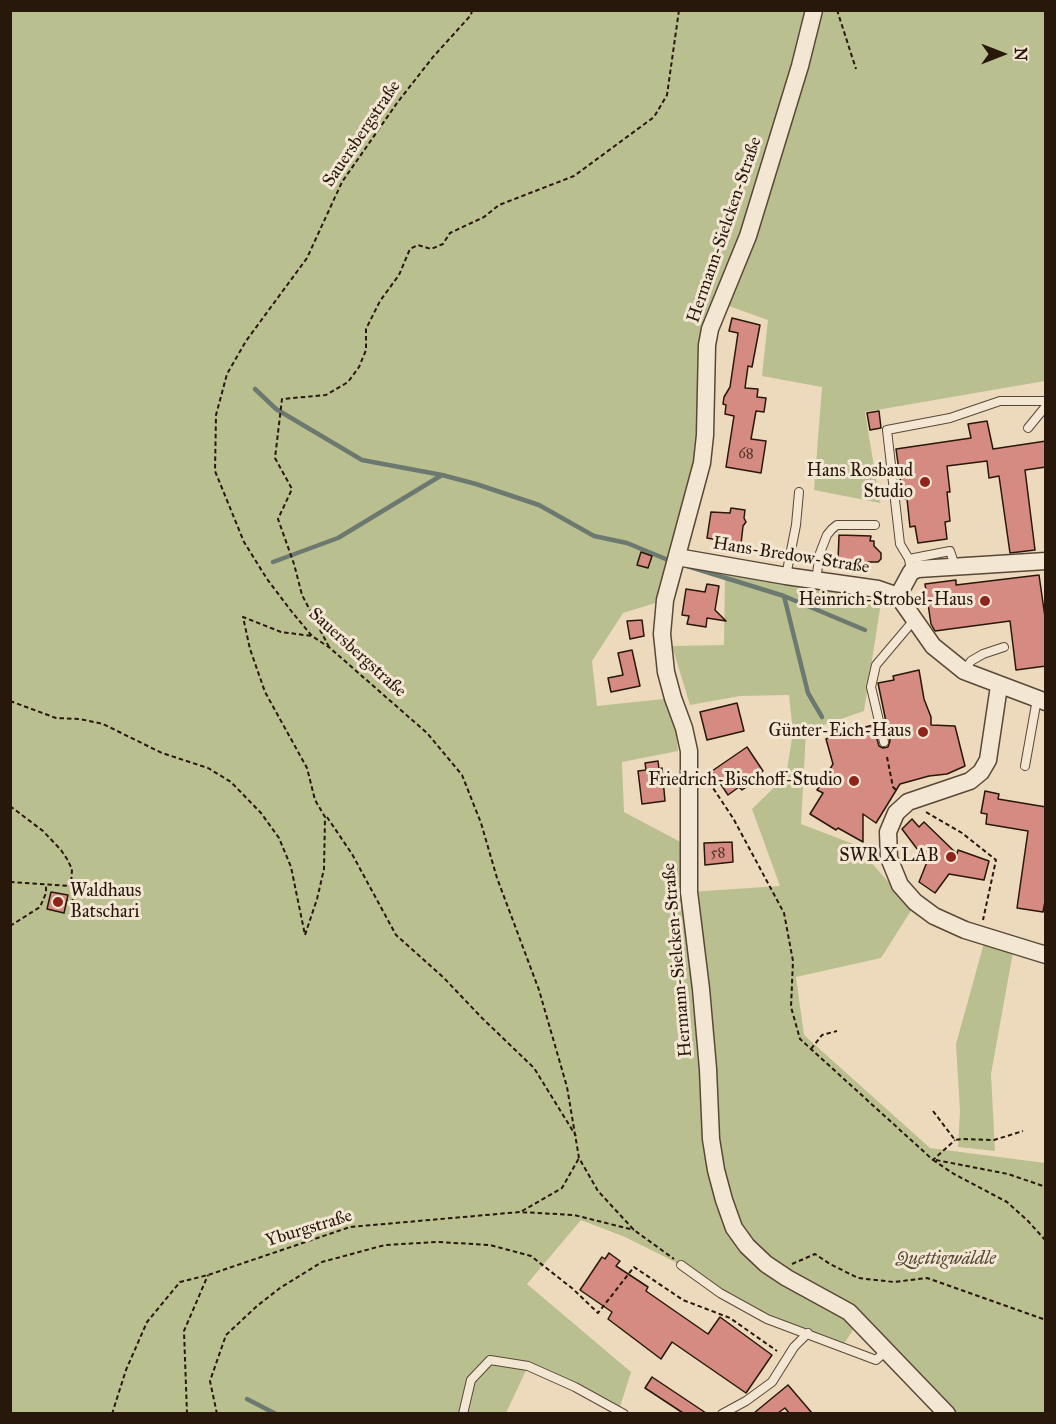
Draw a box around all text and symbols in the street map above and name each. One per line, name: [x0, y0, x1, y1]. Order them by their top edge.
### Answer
north arrow: [972, 24, 1032, 84]
text: N: [1011, 47, 1030, 61]
street label: Sauersbergstraße: [318, 77, 406, 191]
street label: Hermann-Sielcken-Straße: [683, 134, 767, 326]
house number: 68: [738, 445, 754, 463]
place label: Hans Rosbaud Studio: [806, 461, 913, 504]
marker: Hans Rosbaud Studio: [918, 475, 932, 489]
street label: Hans-Bredow-Straße: [711, 533, 871, 579]
place label: Heinrich-Strobel-Haus: [798, 590, 973, 612]
marker: Heinrich-Strobel-Haus: [978, 594, 992, 608]
street label: Sauersbergstraße: [304, 604, 410, 702]
place label: Günter-Eich-Haus: [768, 721, 911, 743]
marker: Günter-Eich-Haus: [916, 725, 930, 739]
place label: Friedrich-Bischoff-Studio: [648, 770, 842, 792]
marker: Friedrich-Bischoff-Studio: [847, 774, 861, 788]
house number: 58: [711, 844, 725, 862]
place label: SWR X LAB: [839, 846, 939, 868]
marker: SWR X LAB: [944, 850, 958, 864]
street label: Hermann-Sielcken-Straße: [659, 862, 697, 1058]
place label: Waldhaus Batschari: [70, 881, 141, 924]
marker: Waldhaus Batschari: [51, 895, 65, 909]
street label: Yburgstraße: [263, 1206, 355, 1252]
park label: Quettigwäldle: [896, 1249, 996, 1271]

